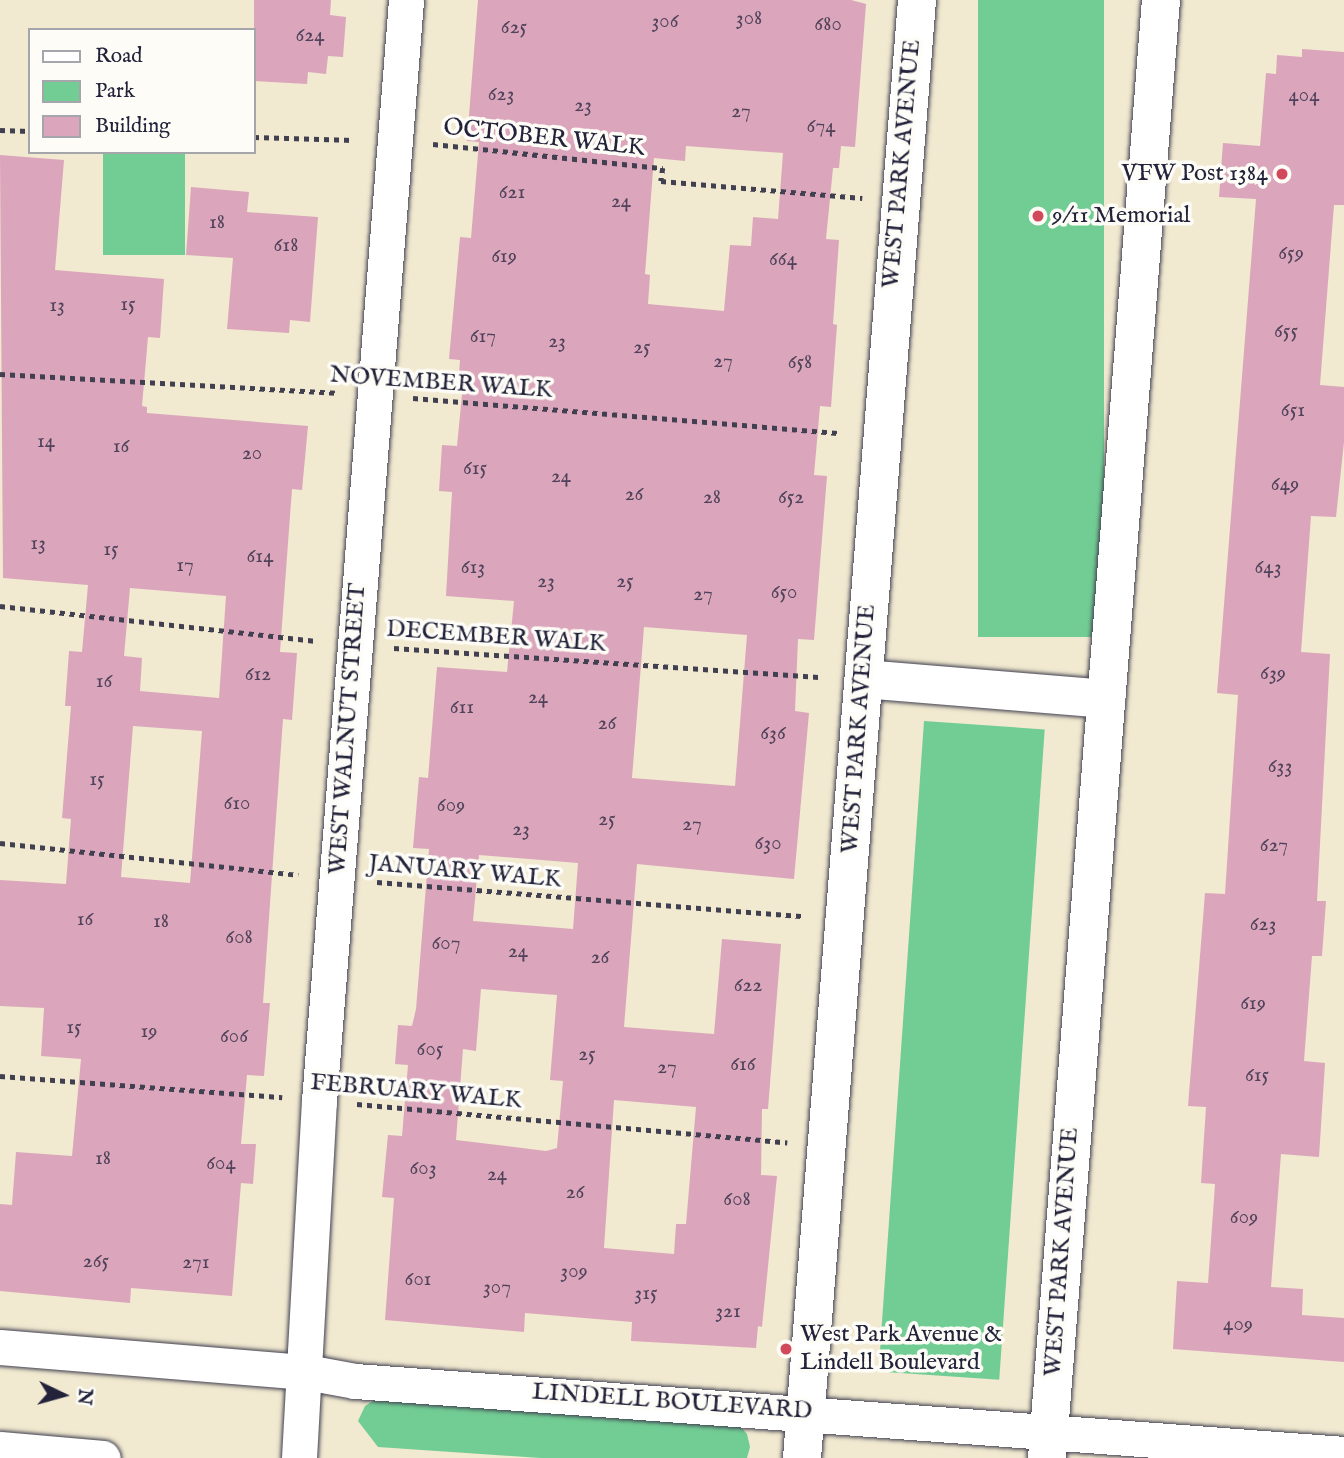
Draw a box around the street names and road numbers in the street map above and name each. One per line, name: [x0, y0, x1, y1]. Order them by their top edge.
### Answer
street label: WEST PARK AVENUE: [877, 38, 927, 290]
street label: OCTOBER WALK: [442, 113, 646, 163]
street label: NOVEMBER WALK: [329, 361, 553, 405]
street label: WEST WALNUT STREET: [323, 582, 373, 876]
street label: WEST PARK AVENUE: [836, 603, 882, 855]
street label: DECEMBER WALK: [385, 615, 607, 659]
street label: JANUARY WALK: [367, 849, 563, 895]
street label: FEBRUARY WALK: [309, 1068, 523, 1116]
street label: WEST PARK AVENUE: [1039, 1126, 1085, 1378]
street label: LINDELL BOULEVARD: [531, 1378, 813, 1426]

